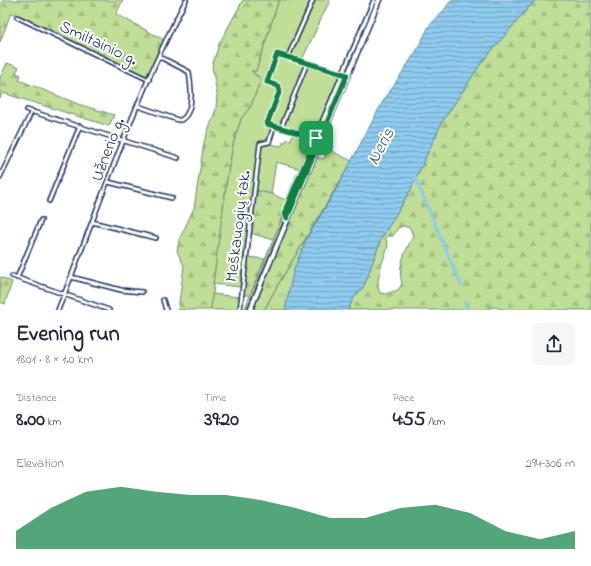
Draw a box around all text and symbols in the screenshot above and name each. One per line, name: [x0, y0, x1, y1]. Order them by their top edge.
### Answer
street label: Smiltainio g.: [54, 14, 142, 74]
street label: Užnerio g.: [85, 114, 134, 186]
pin: [299, 121, 333, 155]
water label: Neris: [361, 123, 403, 170]
icon: arrive: [305, 127, 327, 149]
street label: Meškauogių tak.: [219, 168, 260, 284]
text: Evening run: [16, 319, 120, 351]
button: share: [533, 323, 575, 365]
text: 18:01 · 8 × 1.0 km: [16, 350, 93, 369]
text: Distance: [16, 390, 57, 406]
text: Time: [204, 390, 226, 406]
text: Pace: [393, 390, 414, 406]
text: 8.00: [16, 406, 45, 435]
text: 39:20: [204, 406, 239, 435]
text: 4:55: [393, 406, 425, 435]
text: km: [45, 414, 61, 430]
text: /km: [425, 414, 445, 430]
text: Elevation: [16, 454, 64, 473]
text: 294–306 m: [525, 454, 575, 473]

